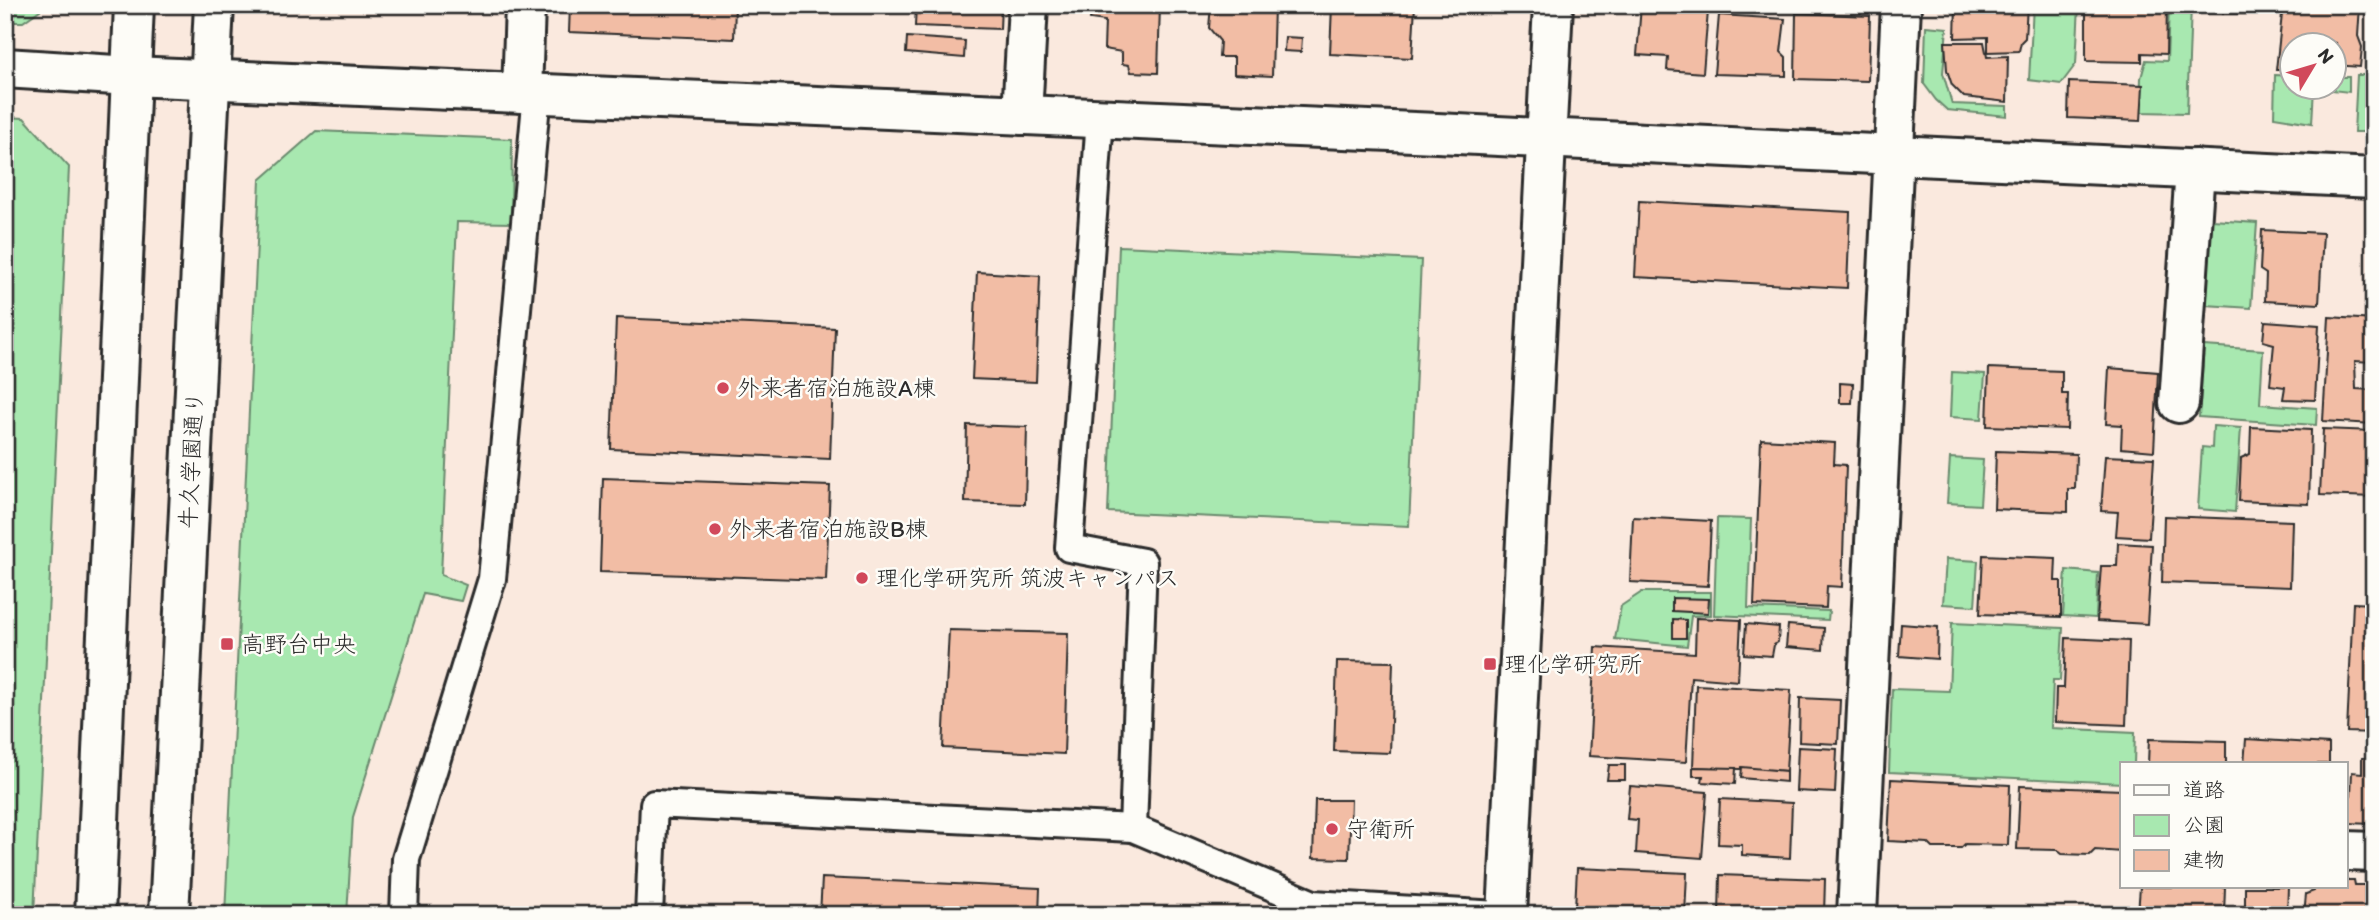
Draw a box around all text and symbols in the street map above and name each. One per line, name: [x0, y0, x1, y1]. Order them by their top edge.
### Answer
north arrow: [2278, 32, 2348, 102]
text: N: [2313, 44, 2339, 68]
place label: 外来者宿泊施設A棟: [737, 374, 936, 402]
marker: 外来者宿泊施設A棟: [715, 380, 731, 396]
street label: 牛久学園通り: [173, 390, 209, 530]
place label: 外来者宿泊施設B棟: [729, 515, 928, 543]
marker: 外来者宿泊施設B棟: [707, 521, 723, 537]
place label: 理化学研究所 筑波キャンパス: [876, 564, 1179, 592]
marker: 理化学研究所 筑波キャンパス: [854, 570, 870, 586]
place label: 高野台中央: [241, 630, 356, 658]
marker: 高野台中央: [219, 636, 235, 652]
place label: 理化学研究所: [1504, 650, 1642, 678]
marker: 理化学研究所: [1482, 656, 1498, 672]
legend: [2120, 762, 2348, 888]
text: 道路: [2183, 777, 2225, 802]
text: 公園: [2183, 812, 2225, 837]
place label: 守衛所: [1346, 815, 1415, 843]
marker: 守衛所: [1324, 821, 1340, 837]
text: 建物: [2183, 847, 2225, 872]

